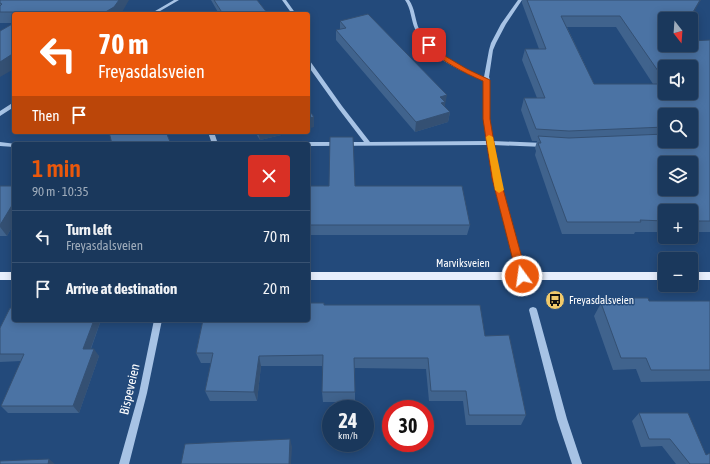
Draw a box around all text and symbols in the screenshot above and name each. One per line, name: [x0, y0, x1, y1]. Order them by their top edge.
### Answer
north arrow: [658, 12, 698, 52]
map controls: [658, 12, 698, 292]
icon: left: [32, 28, 84, 80]
text: 70 m: [98, 28, 148, 60]
pin: [412, 28, 446, 62]
icon: arrive: [418, 34, 440, 56]
button: sound: [658, 60, 698, 100]
text: Freyasdalsveien: [98, 61, 205, 82]
icon: arrive: [68, 104, 90, 126]
text: Then: [32, 107, 60, 124]
button: search: [658, 108, 698, 148]
text: 1 min: [32, 155, 81, 182]
button: close: [248, 155, 290, 197]
button: layers: [658, 156, 698, 196]
text: 90 m · 10:35: [32, 184, 89, 199]
button: +: [658, 204, 698, 244]
text: Turn left: [66, 221, 112, 238]
icon: left: [32, 226, 54, 248]
text: 70 m: [263, 228, 290, 245]
text: Freyasdalsveien: [66, 238, 143, 253]
button: −: [658, 252, 698, 292]
position arrow: [501, 255, 543, 297]
street label: Marviksveien: [436, 257, 490, 269]
icon: arrive: [32, 278, 54, 300]
text: Arrive at destination: [66, 280, 177, 297]
text: 20 m: [263, 280, 290, 297]
bus stop icon: Freyasdalsveien: [544, 289, 566, 311]
place label: Freyasdalsveien: [569, 294, 634, 306]
street label: Bispeveien: [116, 362, 143, 416]
speed limit sign: 30: [382, 400, 434, 452]
text: 24: [339, 409, 357, 432]
text: km/h: [338, 430, 358, 441]

